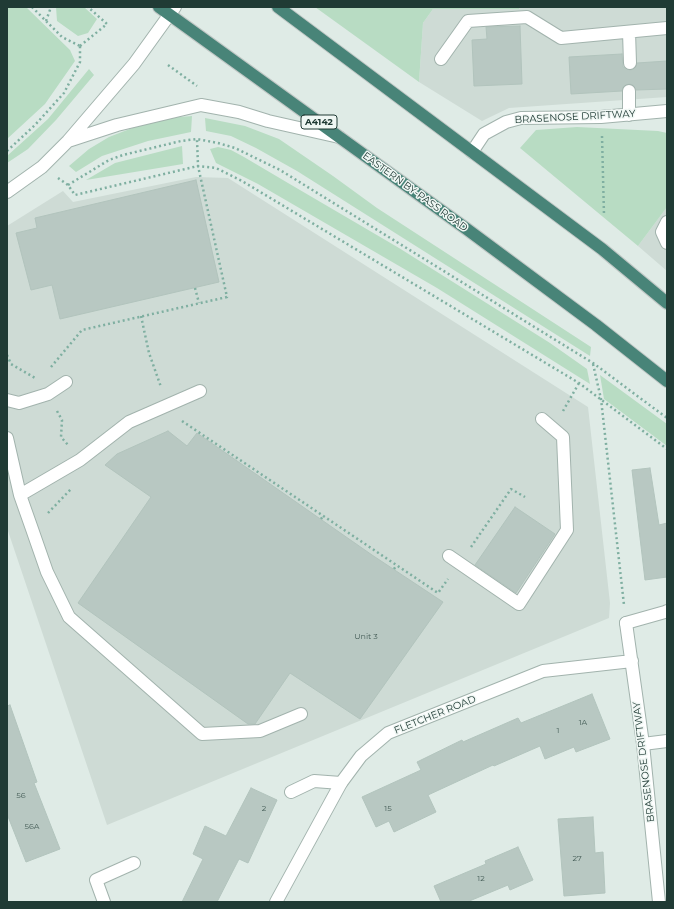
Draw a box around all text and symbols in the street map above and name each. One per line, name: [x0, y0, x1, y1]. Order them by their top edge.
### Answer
street label: BRASENOSE DRIFTWAY: [514, 108, 636, 126]
road number: A4142: [301, 115, 337, 129]
street label: EASTERN BY-PASS ROAD: [360, 150, 470, 234]
house number: Unit 3: [354, 632, 378, 642]
street label: FLETCHER ROAD: [392, 693, 478, 737]
street label: BRASENOSE DRIFTWAY: [631, 701, 657, 823]
house number: 1A: [579, 718, 587, 728]
house number: 1: [557, 726, 559, 736]
house number: 56: [16, 791, 26, 801]
house number: 2: [262, 804, 266, 814]
house number: 15: [384, 804, 392, 814]
house number: 56A: [24, 822, 40, 832]
house number: 27: [572, 854, 582, 864]
house number: 12: [477, 874, 485, 884]

